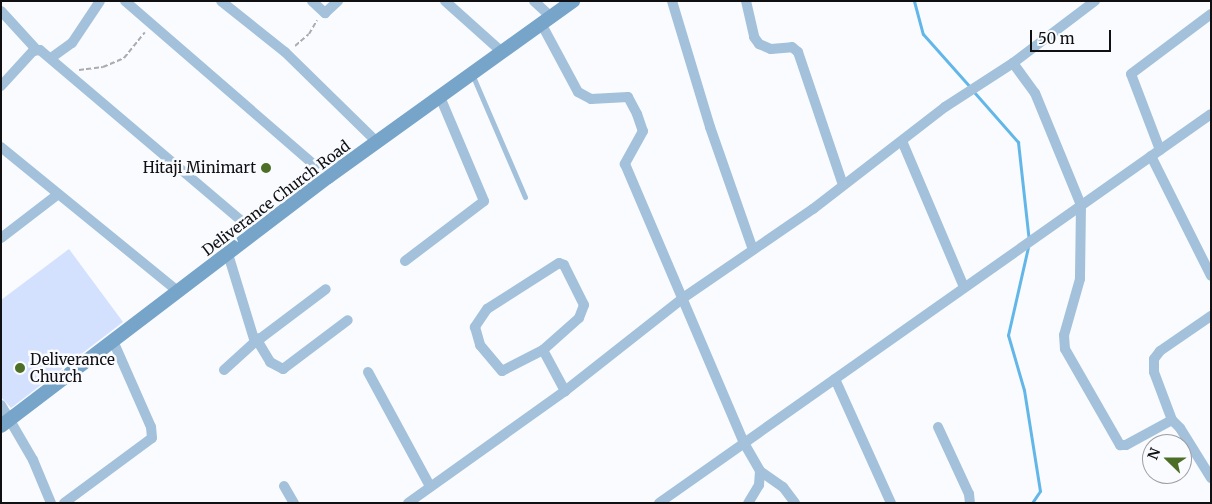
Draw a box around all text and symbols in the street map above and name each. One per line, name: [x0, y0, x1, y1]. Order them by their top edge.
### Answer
scale bar: [1032, 20, 1113, 52]
text: 50 m: [1038, 29, 1075, 48]
street label: Deliverance Church Road: [199, 136, 353, 260]
place label: Hitaji Minimart: [143, 159, 256, 177]
marker: Hitaji Minimart: [260, 162, 272, 174]
place label: Deliverance Church: [30, 350, 115, 385]
marker: Deliverance Church: [14, 362, 26, 374]
north arrow: [1142, 434, 1192, 484]
text: N: [1144, 445, 1164, 462]

